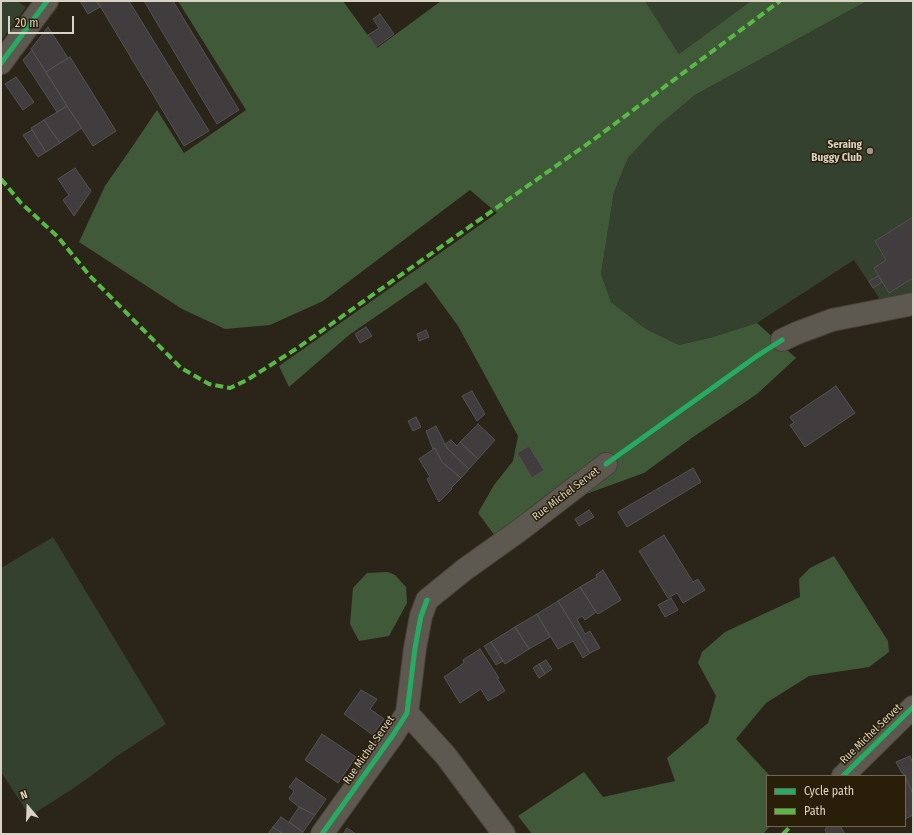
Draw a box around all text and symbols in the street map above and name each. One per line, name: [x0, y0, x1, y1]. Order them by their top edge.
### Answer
scale bar: [10, 8, 76, 34]
text: 20 m: [15, 16, 39, 30]
place label: Seraing Buggy Club: [811, 138, 862, 164]
marker: Seraing Buggy Club: [865, 146, 875, 156]
street label: Rue Michel Servet: [530, 465, 602, 523]
street label: Rue Michel Servet: [837, 701, 905, 767]
street label: Rue Michel Servet: [341, 713, 397, 787]
legend: [766, 775, 906, 827]
text: Cycle path: [804, 784, 854, 798]
north arrow: [8, 787, 48, 827]
text: N: [19, 788, 29, 802]
text: Path: [804, 804, 826, 818]

